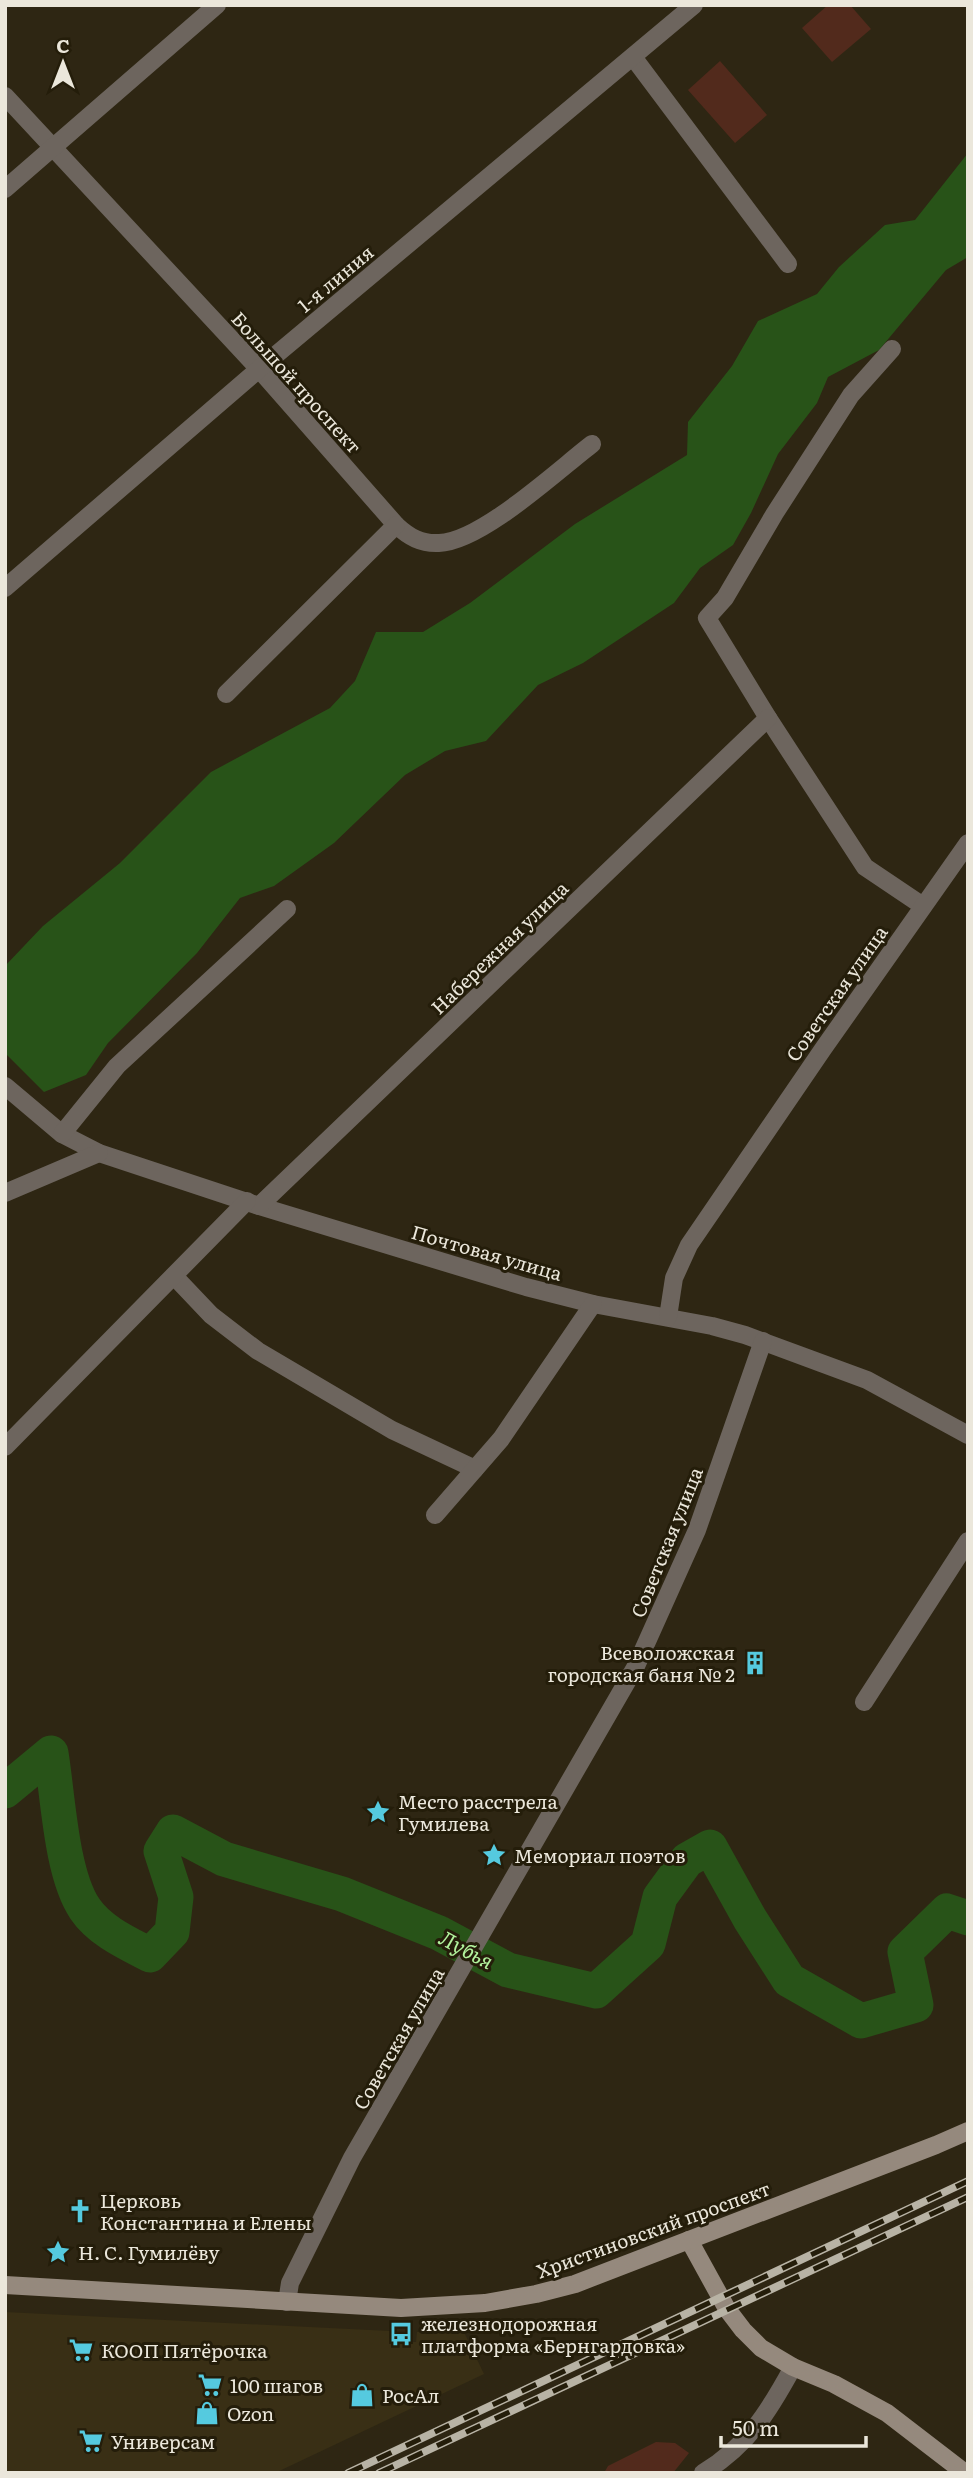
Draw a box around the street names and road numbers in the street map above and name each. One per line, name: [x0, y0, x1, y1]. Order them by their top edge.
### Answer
street label: 1-я линия: [291, 238, 379, 318]
street label: Большой проспект: [226, 305, 368, 459]
street label: Набережная улица: [424, 873, 574, 1020]
street label: Советская улица: [779, 919, 894, 1067]
street label: Почтовая улица: [408, 1217, 566, 1287]
street label: Советская улица: [623, 1462, 709, 1622]
street label: Советская улица: [346, 1961, 451, 2114]
street label: Христиновский проспект: [532, 2174, 774, 2284]

